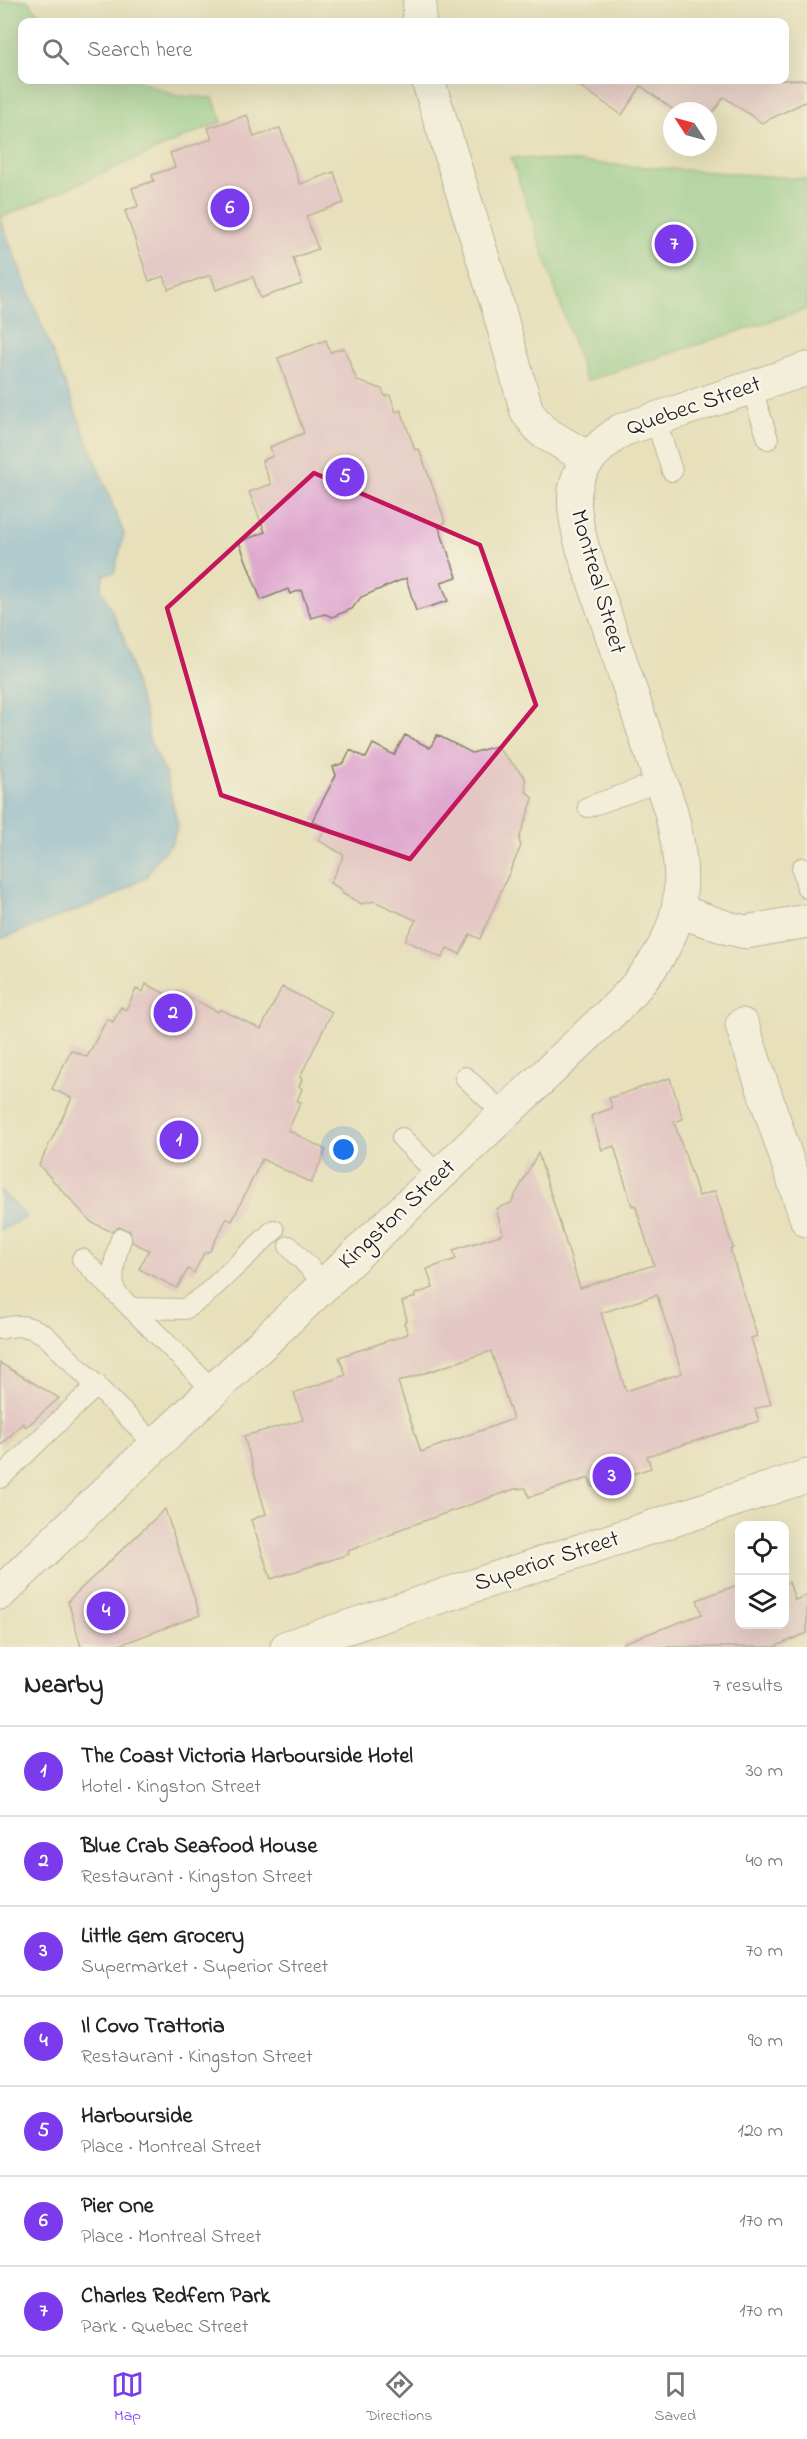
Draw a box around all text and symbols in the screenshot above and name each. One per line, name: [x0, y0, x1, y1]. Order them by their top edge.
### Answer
search box: [18, 18, 789, 84]
icon: search: [39, 35, 72, 68]
text: Search here: [87, 35, 192, 67]
north arrow: [663, 102, 717, 156]
pin: 6: [210, 186, 250, 230]
pin: 7: [654, 222, 694, 266]
street label: Quebec Street: [622, 368, 766, 446]
pin: 5: [326, 454, 364, 500]
street label: Montreal Street: [560, 506, 634, 658]
pin: 2: [154, 990, 192, 1036]
pin: 1: [160, 1118, 198, 1162]
your location: [329, 1135, 358, 1164]
street label: Kingston Street: [331, 1151, 465, 1279]
pin: 3: [592, 1454, 632, 1498]
map controls: [735, 1521, 789, 1629]
button: locate: [735, 1521, 789, 1575]
street label: Superior Street: [470, 1522, 624, 1602]
button: layers: [735, 1575, 789, 1629]
pin: 4: [86, 1588, 126, 1634]
text: Nearby: [24, 1667, 103, 1705]
text: 7 results: [713, 1672, 783, 1701]
text: The Coast Victoria Harbourside Hotel: [81, 1741, 413, 1773]
text: 1: [40, 1757, 47, 1786]
text: 30 m: [746, 1757, 783, 1786]
text: Hotel · Kingston Street: [81, 1773, 261, 1802]
text: Blue Crab Seafood House: [81, 1831, 317, 1863]
text: 2: [39, 1847, 48, 1876]
text: 40 m: [746, 1847, 783, 1876]
text: Restaurant · Kingston Street: [81, 1863, 313, 1892]
text: Little Gem Grocery: [81, 1921, 244, 1953]
text: 3: [39, 1937, 48, 1966]
text: 70 m: [746, 1937, 783, 1966]
text: Supermarket · Superior Street: [81, 1953, 328, 1982]
text: Il Covo Trattoria: [81, 2011, 225, 2043]
text: 4: [39, 2027, 48, 2056]
text: 90 m: [748, 2027, 783, 2056]
text: Restaurant · Kingston Street: [81, 2043, 313, 2072]
text: Harbourside: [81, 2101, 192, 2133]
text: 5: [38, 2117, 49, 2146]
text: 120 m: [738, 2117, 783, 2146]
text: Place · Montreal Street: [81, 2133, 261, 2162]
text: Pier One: [81, 2191, 154, 2223]
text: 6: [39, 2207, 48, 2236]
text: 170 m: [739, 2207, 783, 2236]
text: Place · Montreal Street: [81, 2223, 261, 2252]
text: Charles Redfern Park: [81, 2281, 270, 2313]
text: 7: [39, 2297, 48, 2326]
text: 170 m: [739, 2297, 783, 2326]
text: Park · Quebec Street: [81, 2313, 248, 2342]
tab: Map: [111, 2368, 144, 2428]
tab: Directions: [366, 2368, 432, 2428]
tab: Saved: [654, 2368, 696, 2428]

